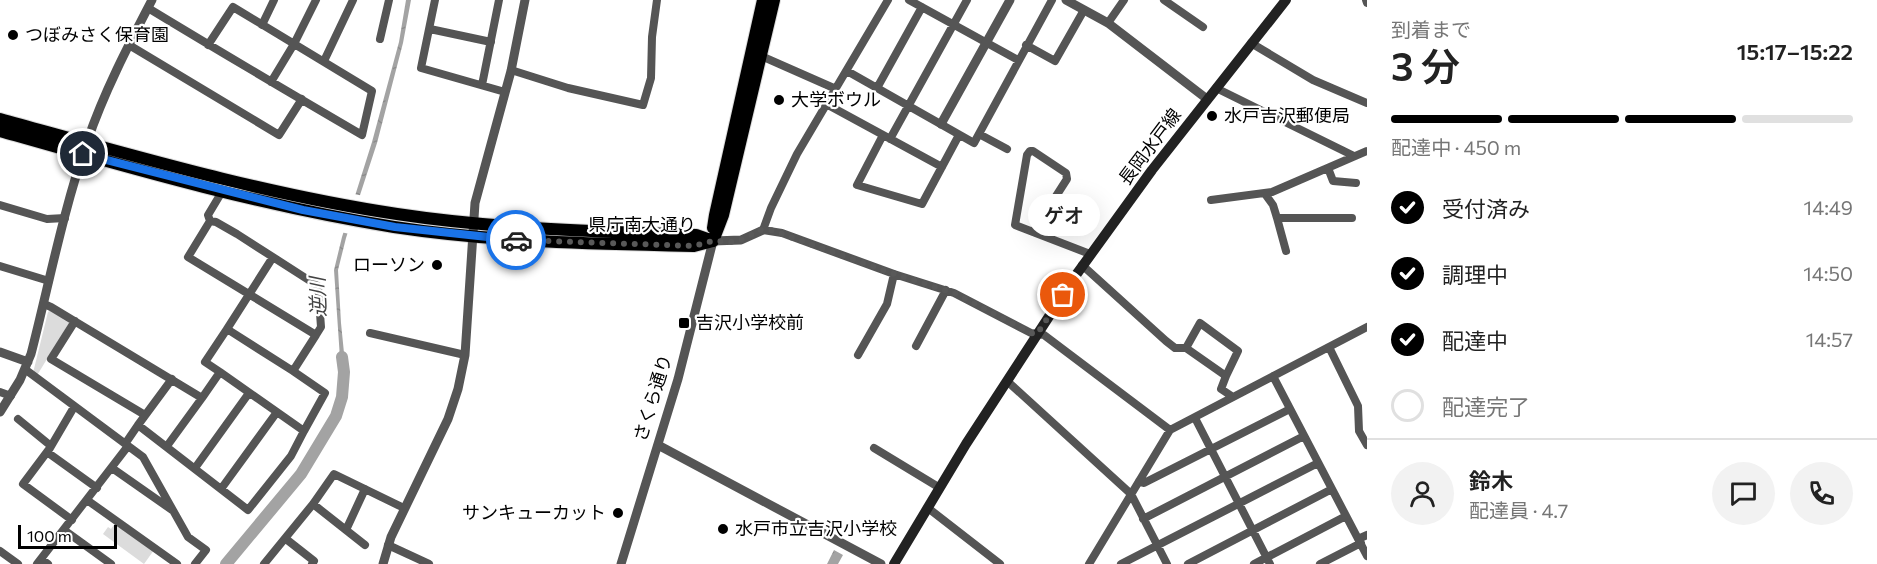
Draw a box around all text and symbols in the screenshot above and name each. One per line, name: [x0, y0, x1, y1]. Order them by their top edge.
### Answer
text: 到着まで: [1391, 17, 1471, 41]
place label: つぼみさく保育園: [25, 23, 169, 45]
marker: つぼみさく保育園: [6, 28, 20, 42]
text: 15:17–15:22: [1737, 38, 1853, 65]
text: 3 分: [1391, 41, 1460, 89]
place label: 大学ボウル: [791, 88, 881, 110]
marker: 大学ボウル: [772, 93, 786, 107]
street label: 長岡水戸線: [1113, 104, 1185, 189]
place label: 水戸吉沢郵便局: [1224, 104, 1350, 126]
marker: 水戸吉沢郵便局: [1205, 109, 1219, 123]
pin: [57, 128, 108, 179]
text: 配達中 · 450 m: [1391, 135, 1521, 159]
icon: home: [66, 137, 99, 170]
icon: check: [1391, 191, 1424, 224]
callout: ゲオ: [1027, 193, 1099, 235]
text: 受付済み: [1442, 195, 1530, 222]
text: 14:49: [1804, 195, 1853, 219]
text: ゲオ: [1044, 203, 1084, 227]
courier: [486, 210, 546, 270]
street label: 県庁南大通り: [588, 213, 696, 235]
icon: car: [500, 224, 533, 257]
place label: ローソン: [353, 253, 425, 275]
icon: check: [1391, 257, 1424, 290]
marker: ローソン: [430, 258, 444, 272]
text: 調理中: [1442, 261, 1508, 288]
text: 14:50: [1803, 261, 1853, 285]
pin: [1037, 269, 1088, 320]
water label: 逆川: [304, 275, 330, 317]
icon: bag: [1046, 278, 1079, 311]
place label: 吉沢小学校前: [696, 311, 804, 333]
marker: 吉沢小学校前: [677, 316, 691, 330]
icon: check: [1391, 323, 1424, 356]
text: 配達中: [1442, 327, 1508, 354]
text: 14:57: [1806, 327, 1853, 351]
street label: さくら通り: [628, 351, 676, 444]
text: 配達完了: [1442, 393, 1530, 420]
button: person: [1391, 462, 1454, 525]
button: chat: [1712, 462, 1775, 525]
button: phone: [1790, 462, 1853, 525]
text: 鈴木: [1469, 467, 1513, 494]
text: 配達員 · 4.7: [1469, 498, 1568, 522]
place label: サンキューカット: [462, 501, 606, 523]
marker: サンキューカット: [611, 506, 625, 520]
place label: 水戸市立吉沢小学校: [735, 517, 897, 539]
scale bar: [18, 522, 117, 550]
marker: 水戸市立吉沢小学校: [716, 522, 730, 536]
text: 100 m: [27, 526, 72, 545]

